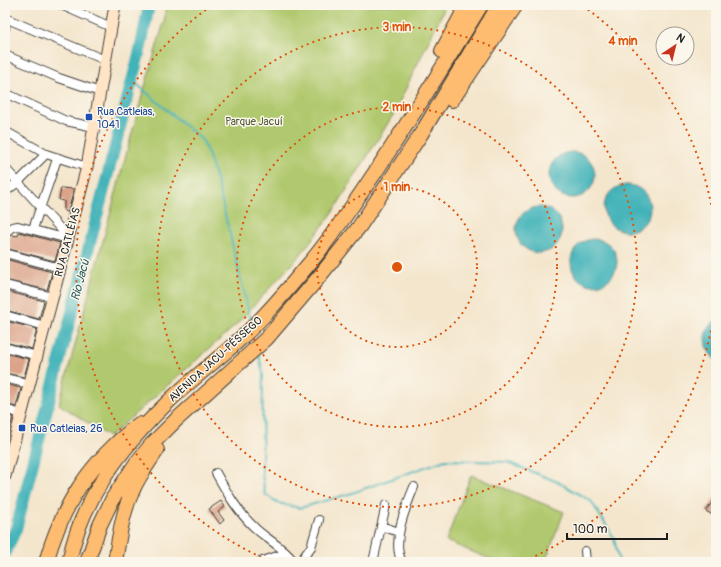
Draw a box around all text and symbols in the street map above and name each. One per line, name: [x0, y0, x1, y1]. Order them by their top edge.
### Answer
text: 3 min: [383, 20, 412, 35]
north arrow: [655, 26, 695, 66]
text: N: [674, 31, 688, 46]
text: 4 min: [607, 34, 638, 49]
text: 2 min: [383, 100, 412, 115]
place label: Rua Catleias, 1041: [97, 105, 155, 131]
marker: Rua Catleias, 1041: [84, 112, 94, 122]
park label: Parque Jacuí: [225, 115, 283, 128]
text: 1 min: [384, 180, 411, 195]
street label: RUA CATLÉIAS: [52, 206, 83, 278]
water label: Rio Jacú: [68, 257, 93, 302]
centre of rings: [390, 260, 404, 274]
street label: AVENIDA JACU-PÊSSEGO: [166, 314, 265, 405]
place label: Rua Catleias, 26: [30, 422, 103, 435]
marker: Rua Catleias, 26: [17, 423, 27, 433]
scale bar: [567, 515, 667, 541]
text: 100 m: [573, 522, 608, 537]

